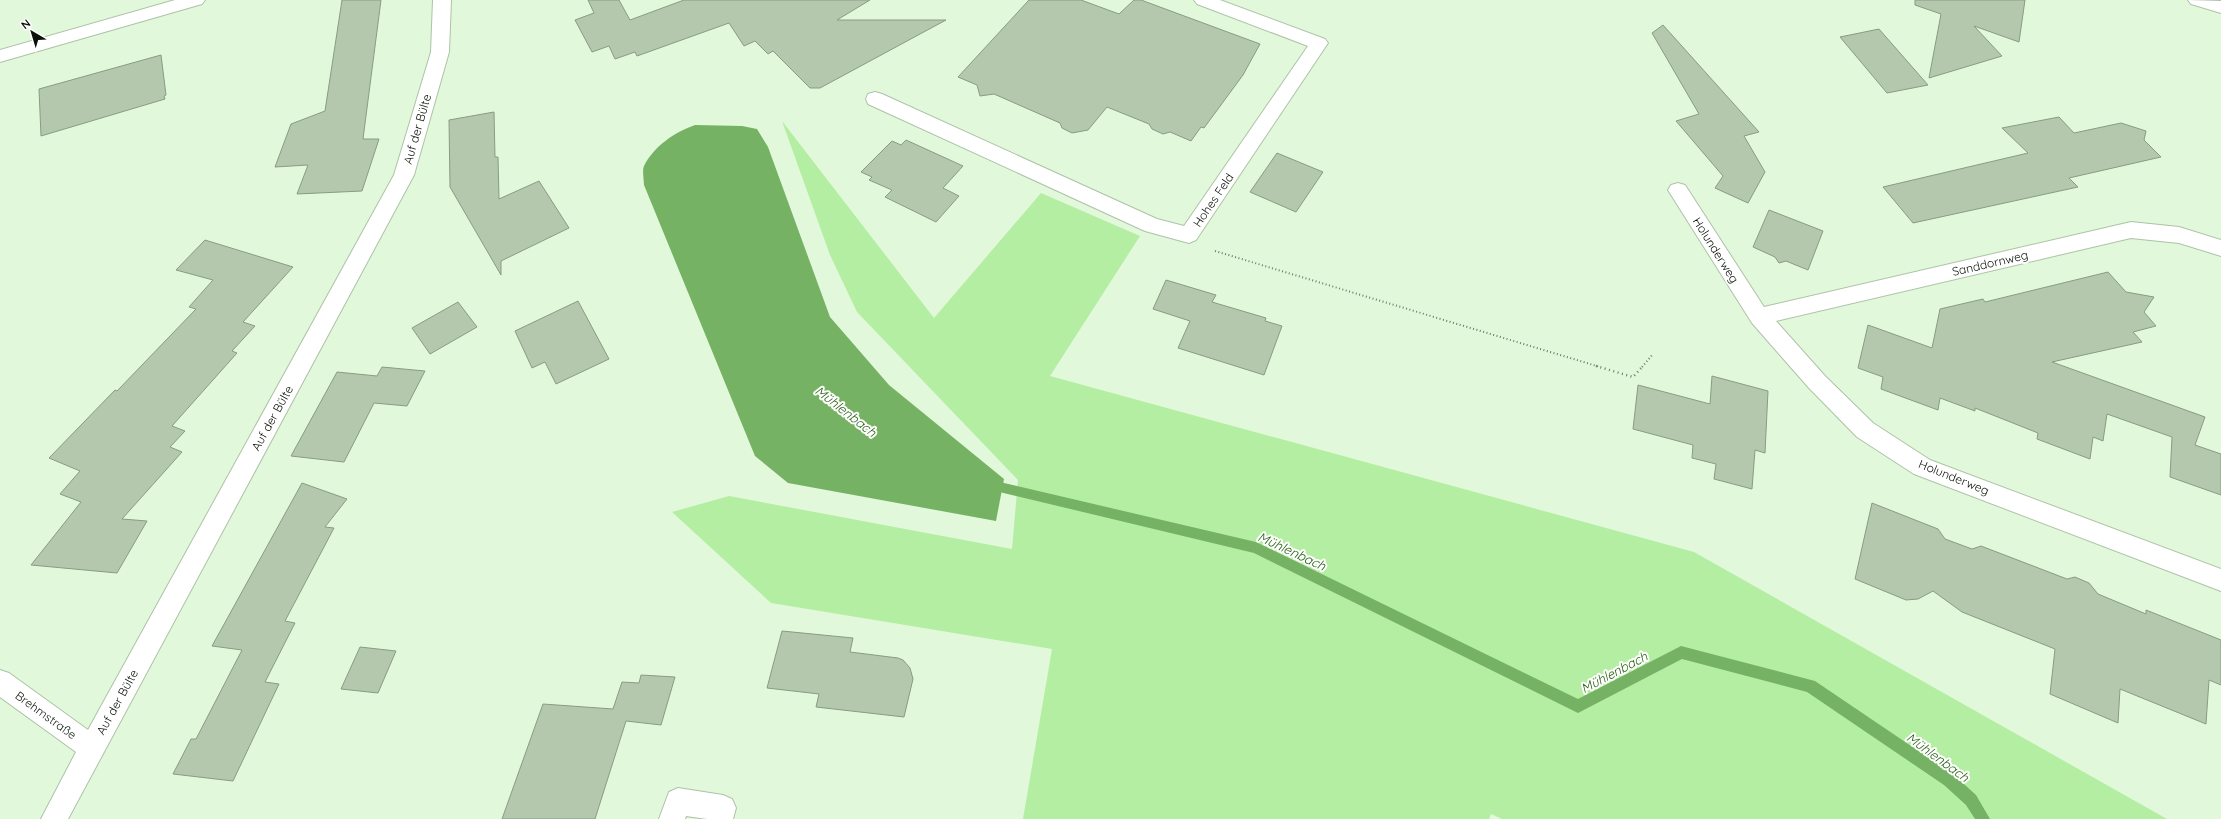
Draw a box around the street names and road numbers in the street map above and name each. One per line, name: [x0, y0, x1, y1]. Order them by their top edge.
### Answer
street label: Auf der Bülte: [400, 92, 434, 166]
street label: Hohes Feld: [1190, 170, 1236, 230]
street label: Holunderweg: [1690, 214, 1742, 286]
street label: Sanddornweg: [1951, 247, 2029, 279]
street label: Auf der Bülte: [248, 383, 296, 453]
street label: Holunderweg: [1916, 456, 1992, 498]
street label: Auf der Bülte: [93, 667, 141, 737]
street label: Brehmstraße: [12, 688, 80, 742]

